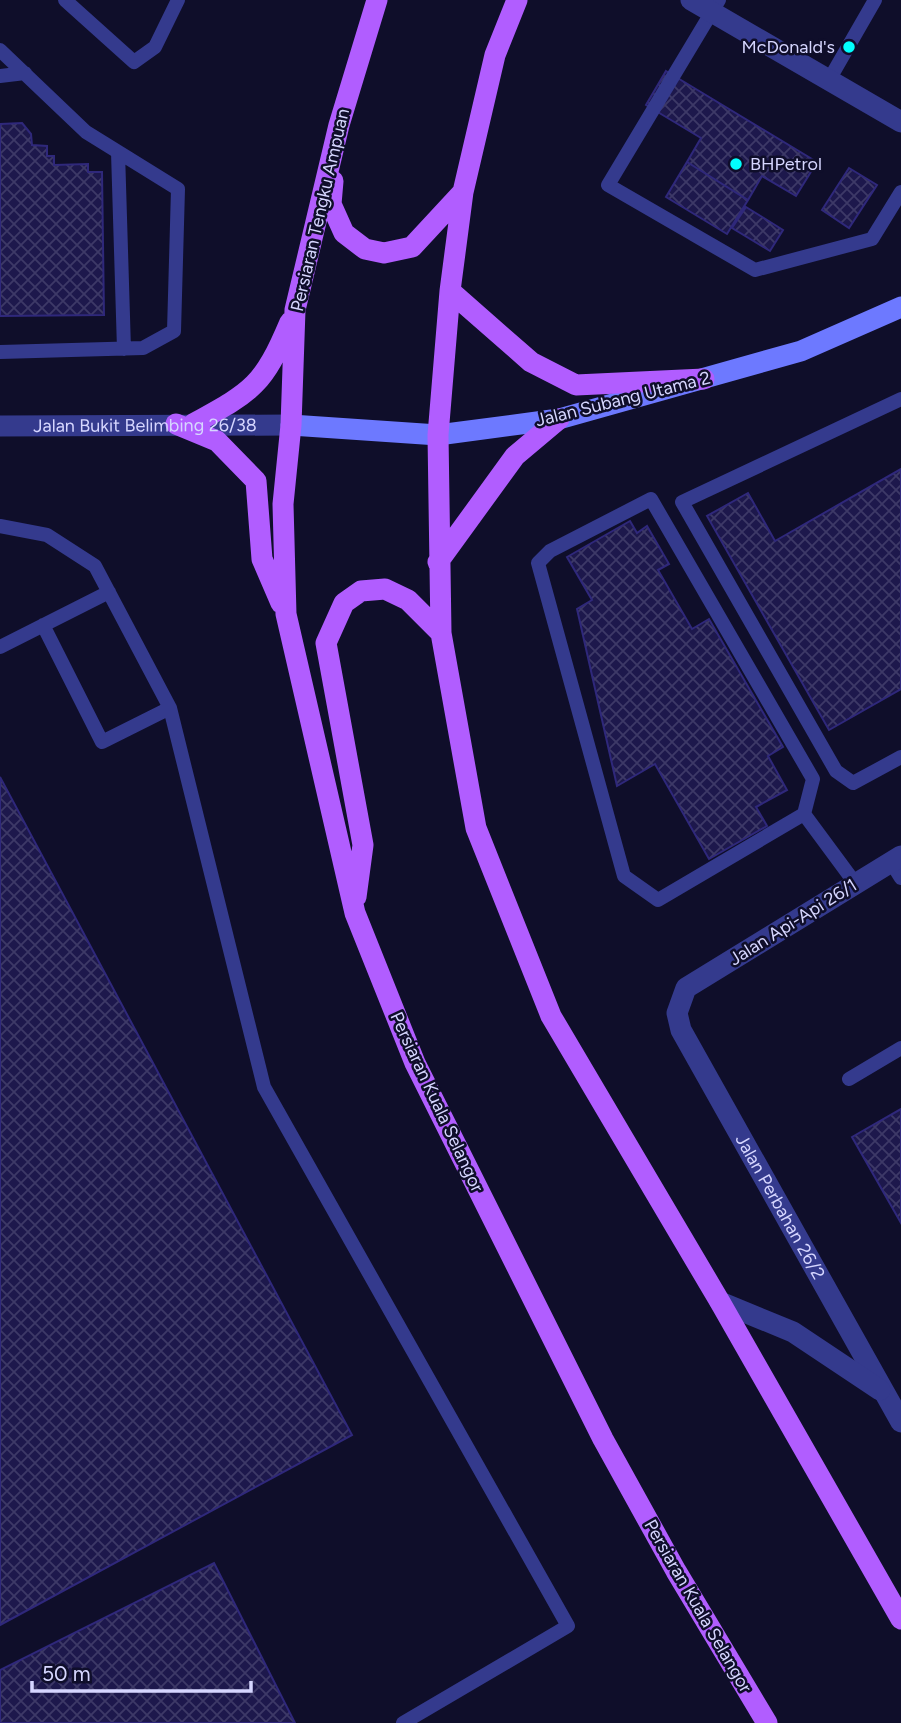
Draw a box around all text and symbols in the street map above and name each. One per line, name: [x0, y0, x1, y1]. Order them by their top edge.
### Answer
place label: McDonald's: [741, 36, 835, 58]
marker: McDonald's: [841, 39, 857, 55]
street label: Persiaran Tengku Ampuan: [286, 106, 354, 314]
place label: BHPetrol: [750, 153, 822, 175]
marker: BHPetrol: [728, 156, 744, 172]
street label: Jalan Subang Utama 2: [533, 367, 713, 431]
street label: Jalan Bukit Belimbing 26/38: [33, 414, 257, 437]
street label: Jalan Api-Api 26/1: [725, 874, 861, 970]
street label: Persiaran Kuala Selangor: [385, 1008, 489, 1196]
street label: Jalan Perbahan 26/2: [731, 1130, 830, 1283]
street label: Persiaran Kuala Selangor: [639, 1515, 757, 1697]
scale bar: [32, 1650, 250, 1694]
text: 50 m: [42, 1661, 91, 1686]

